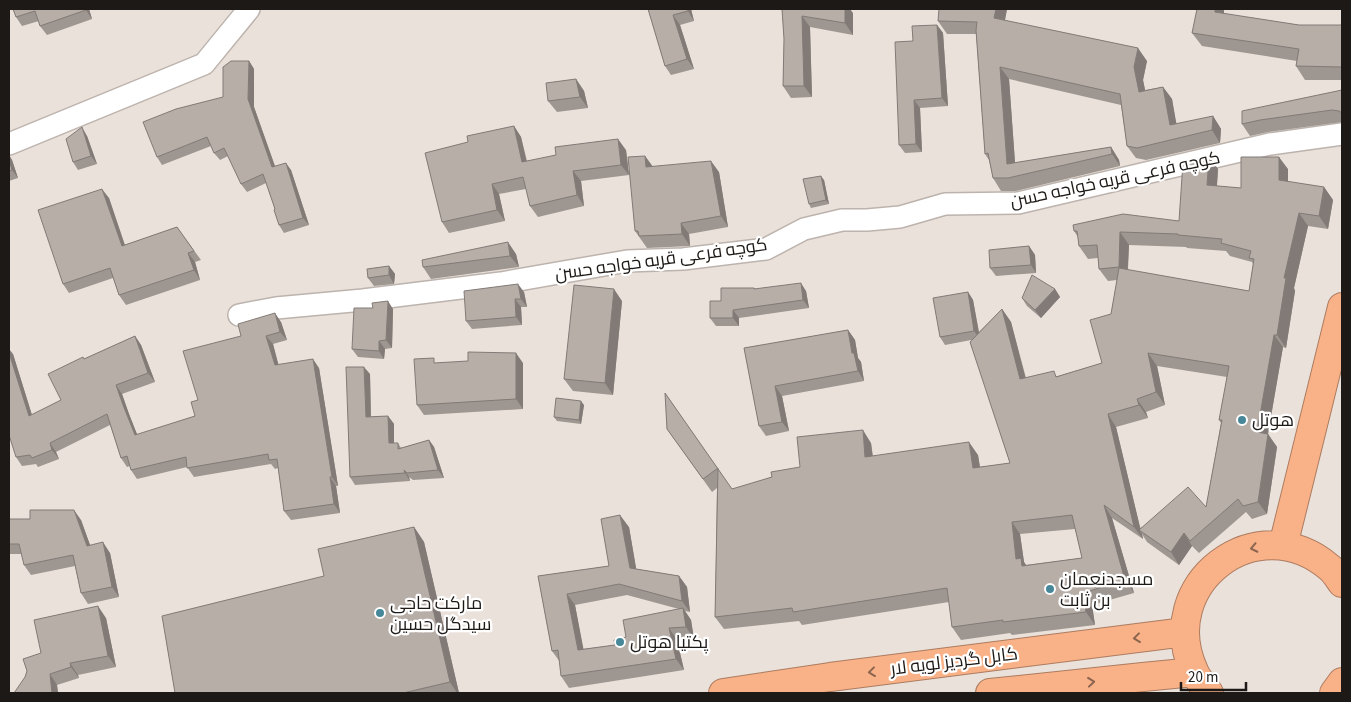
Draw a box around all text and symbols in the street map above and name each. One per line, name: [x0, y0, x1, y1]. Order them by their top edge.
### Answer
street label: کوچه فرعی قریه خواجه حسن: [1008, 145, 1222, 214]
street label: کوچه فرعی قریه خواجه حسن: [553, 232, 769, 287]
place label: هوتل: [1252, 408, 1294, 433]
marker: هوتل: [1236, 414, 1248, 426]
one-way arrow: [1250, 542, 1259, 553]
place label: مسجدنعمان بن ثابت: [1060, 567, 1153, 613]
marker: مسجدنعمان بن ثابت: [1044, 583, 1056, 595]
place label: مارکت حاجی سیدگل حسین: [390, 591, 491, 637]
marker: مارکت حاجی سیدگل حسین: [374, 607, 386, 619]
place label: پکتیا هوتل: [630, 630, 708, 655]
one-way arrow: [1133, 632, 1141, 643]
marker: پکتیا هوتل: [614, 636, 626, 648]
street label: کابل گردیز لویه لار: [888, 641, 1019, 682]
scale bar: [1181, 660, 1246, 692]
one-way arrow: [867, 666, 876, 676]
text: 20 m: [1188, 667, 1218, 688]
one-way arrow: [1087, 677, 1095, 688]

